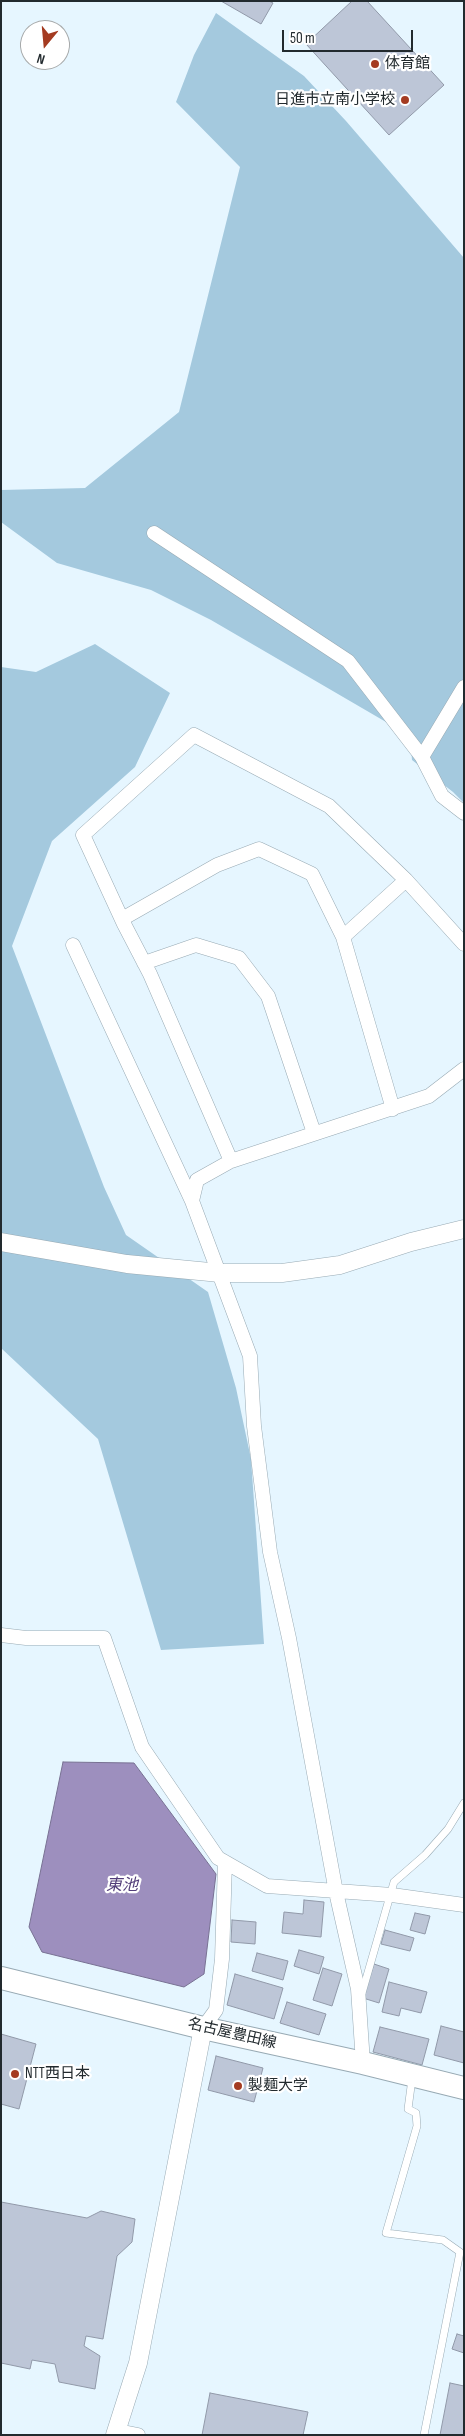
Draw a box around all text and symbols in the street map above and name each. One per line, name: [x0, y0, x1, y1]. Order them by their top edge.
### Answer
north arrow: [20, 20, 70, 70]
scale bar: [285, 20, 416, 52]
text: 50 m: [290, 29, 315, 48]
text: N: [35, 50, 47, 68]
place label: 体育館: [385, 55, 430, 73]
marker: 体育館: [369, 58, 381, 70]
place label: 日進市立南小学校: [275, 91, 395, 109]
marker: 日進市立南小学校: [399, 94, 411, 106]
water label: 東池: [106, 1876, 138, 1896]
street label: 名古屋豊田線: [186, 2015, 278, 2053]
place label: NTT西日本: [25, 2065, 90, 2083]
marker: NTT西日本: [9, 2068, 21, 2080]
place label: 製麺大学: [248, 2077, 308, 2095]
marker: 製麺大学: [232, 2080, 244, 2092]

